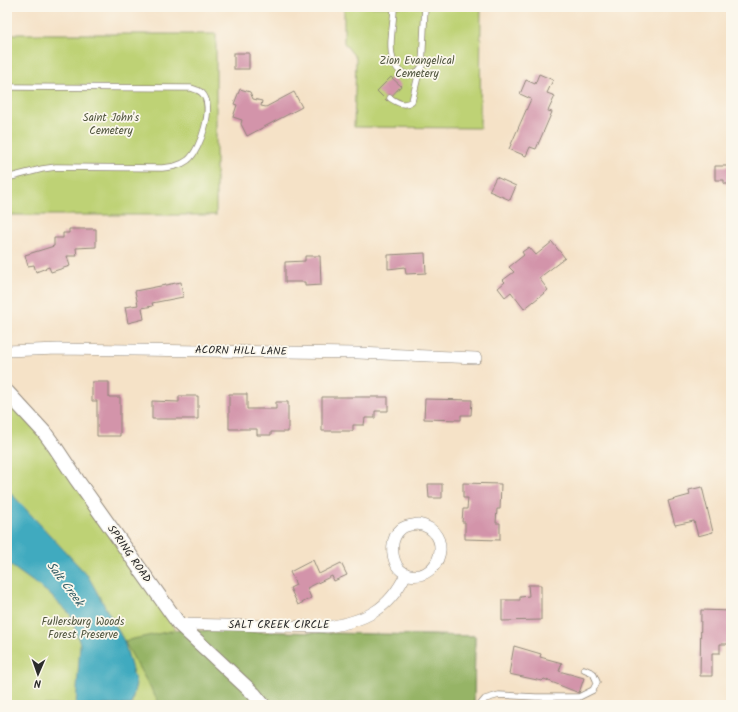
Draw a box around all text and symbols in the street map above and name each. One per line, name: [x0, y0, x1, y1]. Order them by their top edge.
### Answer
park label: Zion Evangelical Cemetery: [379, 52, 455, 83]
park label: Saint John's Cemetery: [83, 109, 139, 140]
street label: ACORN HILL LANE: [195, 341, 288, 361]
street label: SPRING ROAD: [102, 521, 156, 587]
water label: Salt Creek: [42, 558, 90, 612]
park label: Fullersburg Woods Forest Preserve: [42, 613, 125, 644]
street label: SALT CREEK CIRCLE: [228, 616, 330, 634]
north arrow: [18, 654, 58, 694]
text: N: [34, 674, 41, 692]

